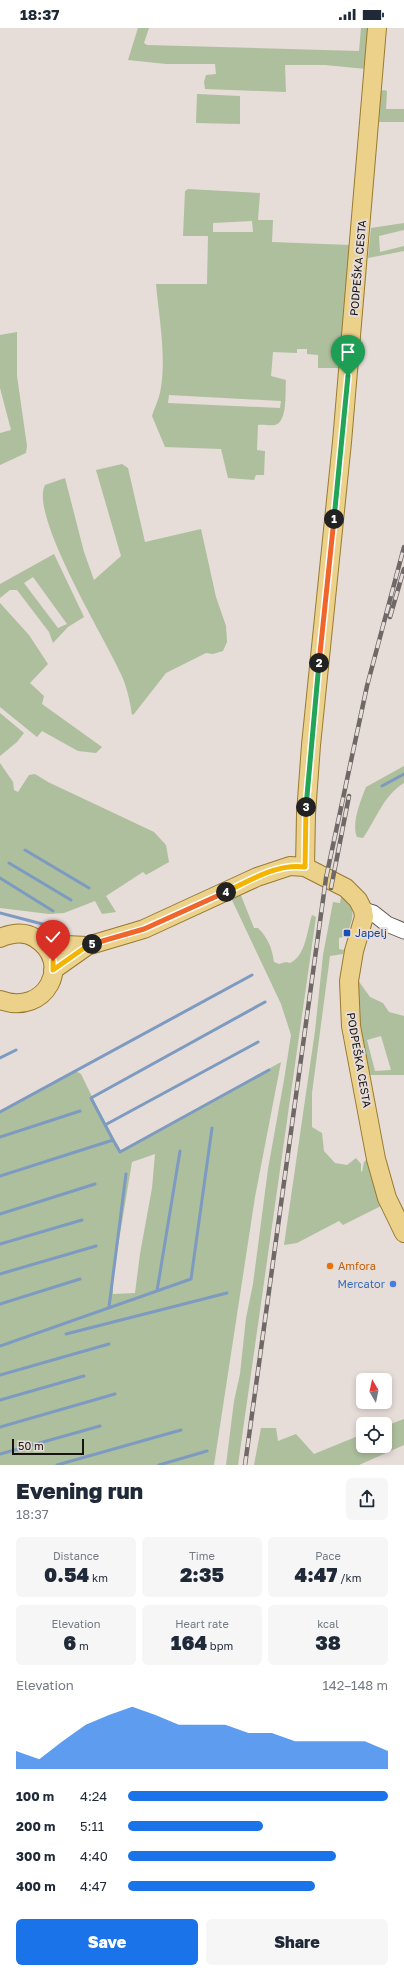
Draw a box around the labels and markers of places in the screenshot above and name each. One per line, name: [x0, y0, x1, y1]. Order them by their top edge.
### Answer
pin: [331, 335, 365, 376]
pin: 1: [324, 509, 344, 529]
pin: 2: [309, 653, 329, 673]
pin: 3: [296, 797, 316, 817]
pin: 4: [216, 882, 236, 902]
pin: [36, 920, 70, 961]
place label: Japelj: [355, 926, 387, 939]
marker: Japelj: [342, 928, 352, 938]
pin: 5: [82, 934, 102, 954]
place label: Amfora: [338, 1259, 376, 1272]
marker: Amfora: [325, 1261, 335, 1271]
place label: Mercator: [338, 1277, 386, 1290]
marker: Mercator: [388, 1279, 398, 1289]

